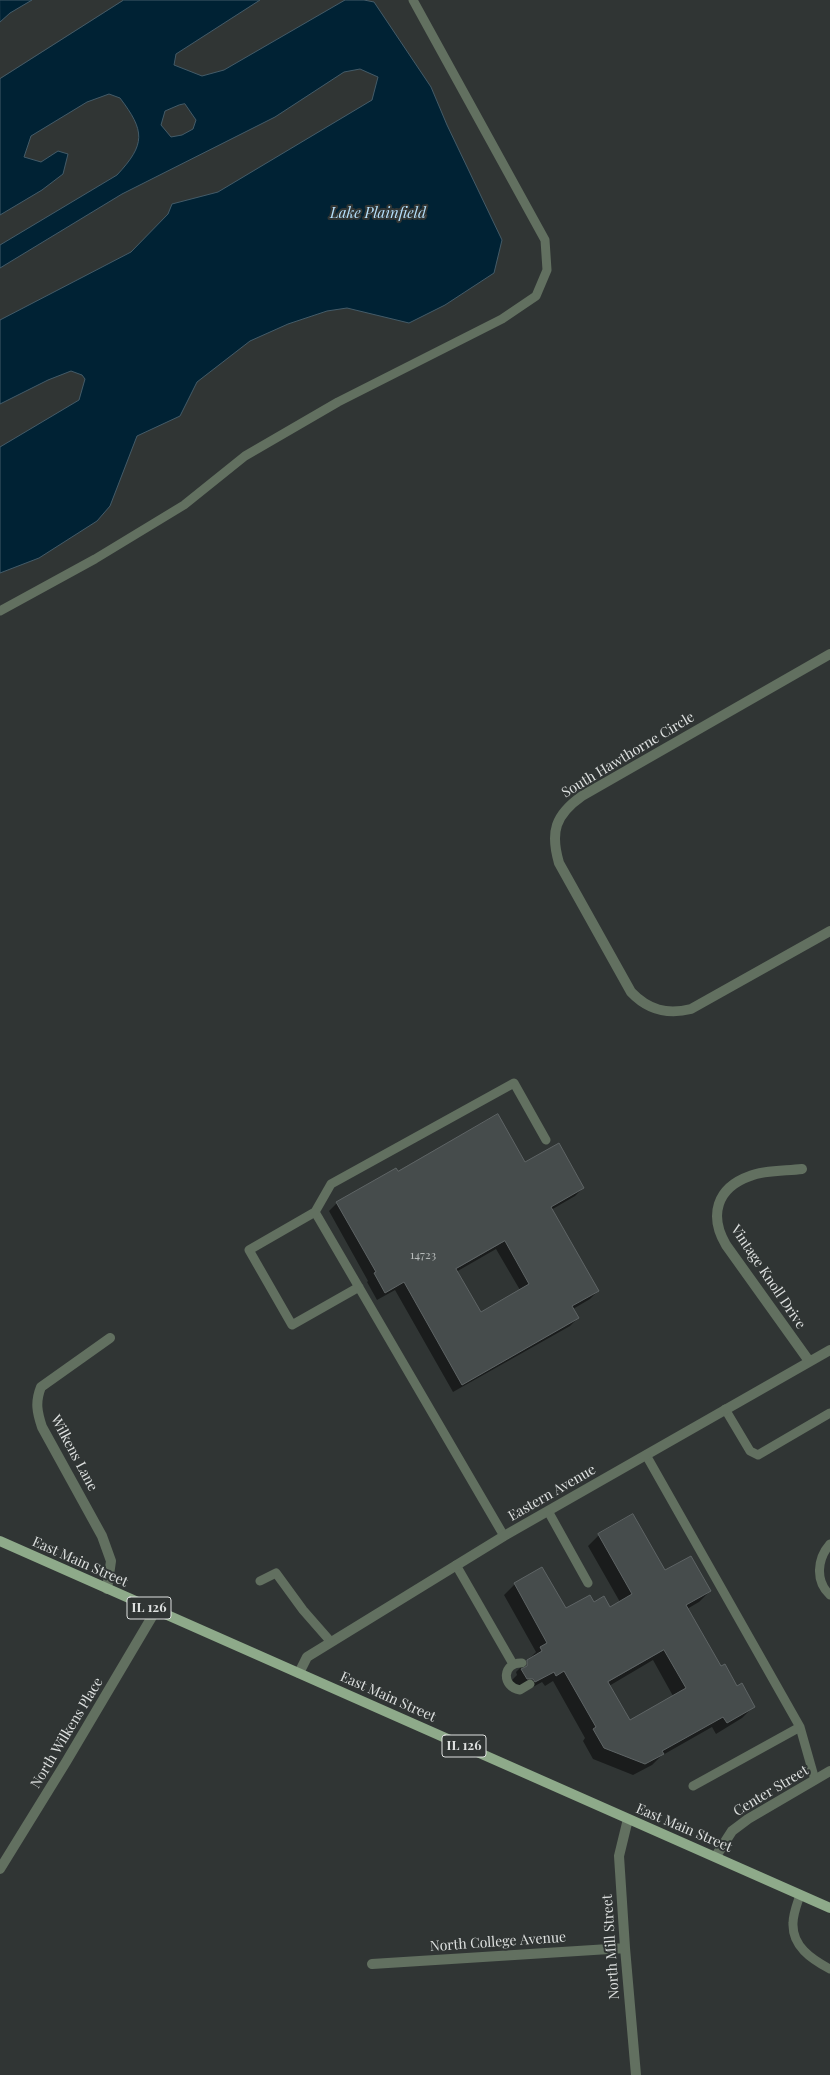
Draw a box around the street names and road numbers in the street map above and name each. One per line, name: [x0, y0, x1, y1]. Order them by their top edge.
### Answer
street label: South Hawthorne Circle: [559, 709, 697, 801]
street label: Vintage Knoll Drive: [727, 1222, 809, 1332]
street label: Wilkens Lane: [47, 1412, 101, 1494]
street label: Eastern Avenue: [505, 1461, 599, 1525]
street label: East Main Street: [30, 1533, 130, 1591]
road number: IL 126: [127, 1597, 171, 1619]
street label: East Main Street: [338, 1668, 438, 1726]
street label: North Wilkens Place: [27, 1675, 107, 1791]
road number: IL 126: [442, 1735, 486, 1757]
street label: Center Street: [730, 1762, 812, 1820]
street label: East Main Street: [633, 1800, 735, 1856]
street label: North Mill Street: [599, 1894, 623, 2000]
street label: North College Avenue: [429, 1929, 567, 1955]

